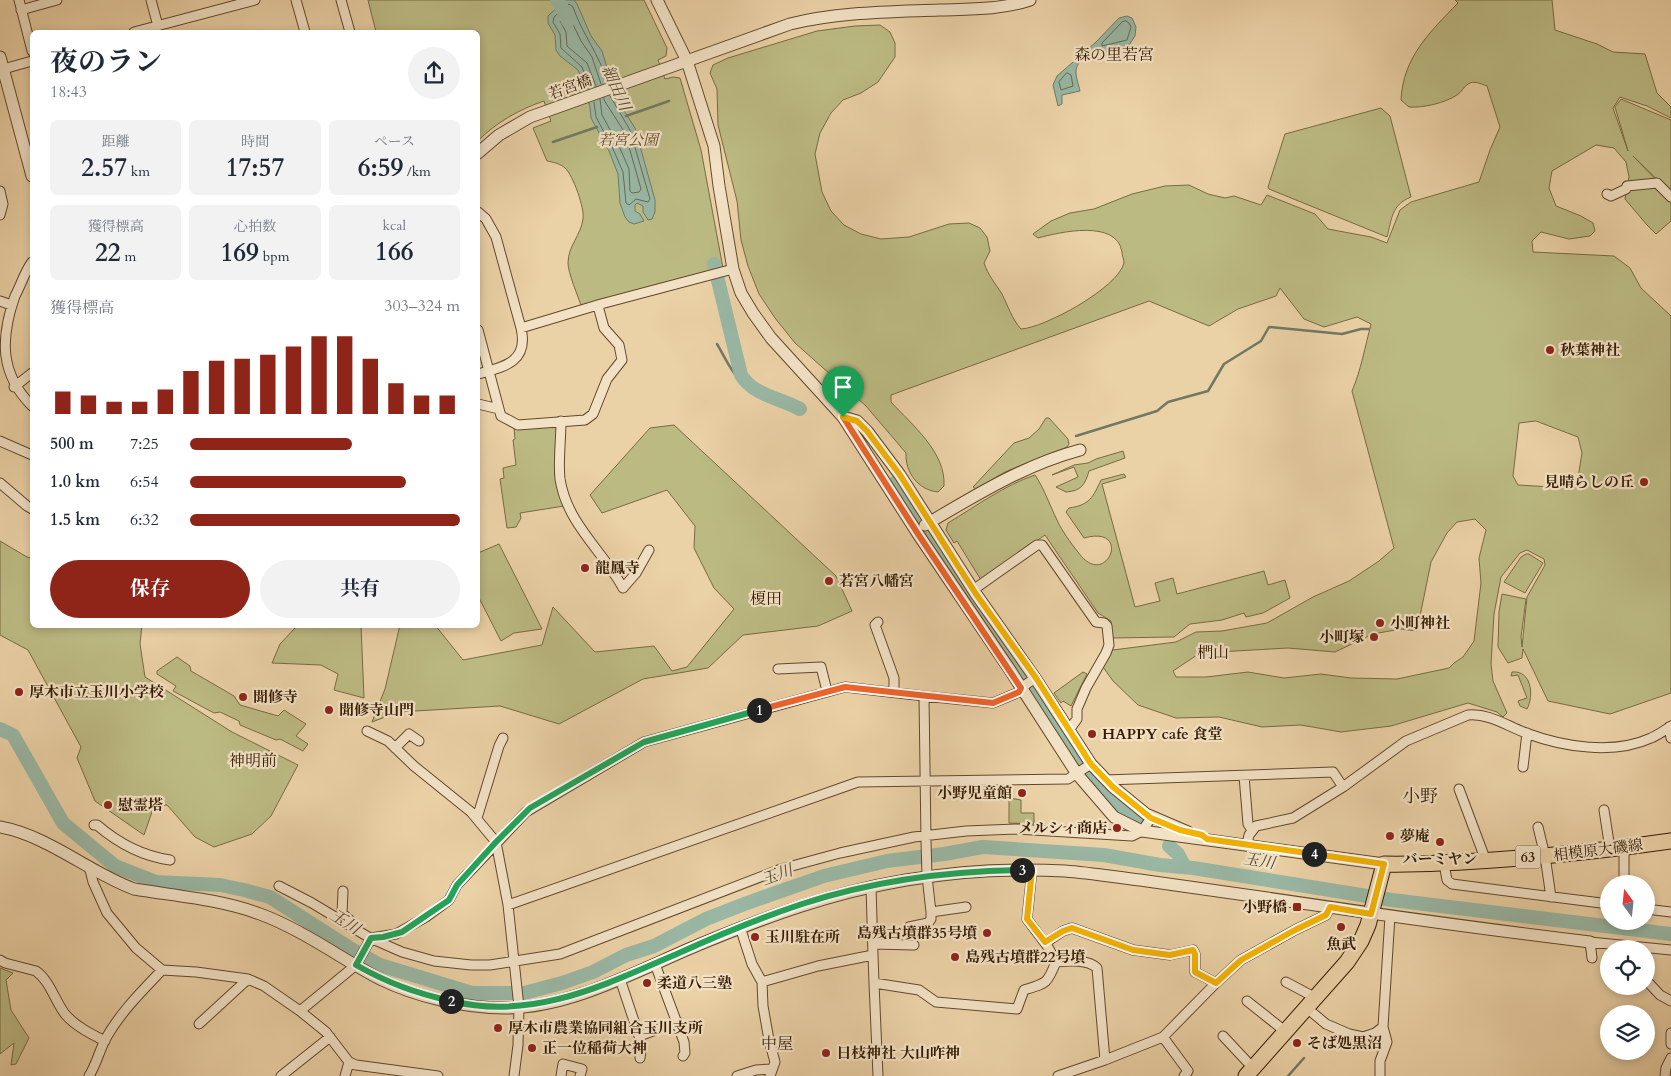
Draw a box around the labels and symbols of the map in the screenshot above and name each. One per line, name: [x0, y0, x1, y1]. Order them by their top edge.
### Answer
district label: 森の里若宮: [1074, 44, 1154, 66]
water label: 細田川: [596, 62, 637, 116]
street label: 若宮橋: [545, 70, 595, 104]
park label: 若宮公園: [598, 130, 661, 150]
place label: 秋葉神社: [1560, 340, 1620, 360]
marker: 秋葉神社: [1544, 344, 1556, 356]
pin: [822, 366, 864, 417]
place label: 見晴らしの丘: [1544, 472, 1634, 492]
marker: 見晴らしの丘: [1638, 476, 1650, 488]
place label: 龍鳳寺: [595, 558, 640, 578]
marker: 龍鳳寺: [579, 562, 591, 574]
place label: 若宮八幡宮: [839, 571, 914, 591]
marker: 若宮八幡宮: [823, 575, 835, 587]
district label: 榎田: [750, 588, 782, 610]
place label: 小町神社: [1390, 613, 1450, 633]
marker: 小町神社: [1374, 617, 1386, 629]
place label: 小町塚: [1319, 627, 1364, 647]
marker: 小町塚: [1368, 631, 1380, 643]
district label: 椚山: [1197, 642, 1229, 664]
place label: 厚木市立玉川小学校: [29, 682, 164, 702]
marker: 厚木市立玉川小学校: [13, 686, 25, 698]
place label: 聞修寺: [253, 687, 298, 707]
marker: 聞修寺: [237, 691, 249, 703]
pin: 1: [746, 698, 772, 722]
place label: 聞修寺山門: [339, 700, 414, 720]
marker: 聞修寺山門: [323, 704, 335, 716]
place label: HAPPY cafe 食堂: [1102, 724, 1223, 744]
marker: HAPPY cafe 食堂: [1086, 728, 1098, 740]
district label: 神明前: [229, 750, 277, 772]
place label: 小野児童館: [937, 783, 1012, 803]
district label: 小野: [1402, 784, 1438, 809]
marker: 小野児童館: [1016, 787, 1028, 799]
place label: 慰霊塔: [118, 795, 163, 815]
marker: 慰霊塔: [102, 799, 114, 811]
place label: メルシィ商店: [1018, 818, 1107, 838]
marker: メルシィ商店: [1111, 822, 1123, 834]
place label: 夢庵: [1400, 826, 1430, 846]
marker: 夢庵: [1384, 830, 1396, 842]
street label: 相模原大磯線: [1552, 835, 1644, 865]
marker: バーミヤン: [1434, 836, 1446, 848]
pin: 4: [1302, 842, 1326, 866]
road number: 63: [1516, 846, 1540, 869]
water label: 玉川: [1241, 848, 1278, 875]
place label: バーミヤン: [1403, 849, 1477, 869]
pin: 3: [1010, 858, 1034, 882]
water label: 玉川: [758, 859, 798, 891]
north arrow: [1600, 875, 1655, 930]
place label: 小野橋: [1242, 897, 1287, 917]
marker: 小野橋: [1291, 901, 1303, 913]
water label: 玉川: [326, 904, 366, 941]
marker: 魚武: [1335, 921, 1347, 933]
place label: 島残古墳群35号墳: [857, 923, 977, 943]
place label: 玉川駐在所: [765, 927, 840, 947]
marker: 島残古墳群35号墳: [981, 927, 993, 939]
marker: 玉川駐在所: [749, 931, 761, 943]
place label: 魚武: [1326, 934, 1356, 954]
place label: 島残古墳群22号墳: [965, 947, 1085, 967]
marker: 島残古墳群22号墳: [949, 951, 961, 963]
place label: 柔道八三塾: [657, 973, 732, 993]
marker: 柔道八三塾: [641, 977, 653, 989]
pin: 2: [438, 988, 464, 1014]
place label: 厚木市農業協同組合玉川支所: [508, 1018, 703, 1038]
marker: 厚木市農業協同組合玉川支所: [492, 1022, 504, 1034]
district label: 中屋: [761, 1033, 793, 1055]
place label: そば処黒沼: [1307, 1033, 1382, 1053]
marker: そば処黒沼: [1291, 1037, 1303, 1049]
place label: 正一位稲荷大神: [542, 1038, 647, 1058]
marker: 正一位稲荷大神: [526, 1042, 538, 1054]
place label: 日枝神社 大山咋神: [836, 1043, 960, 1063]
marker: 日枝神社 大山咋神: [820, 1047, 832, 1059]

